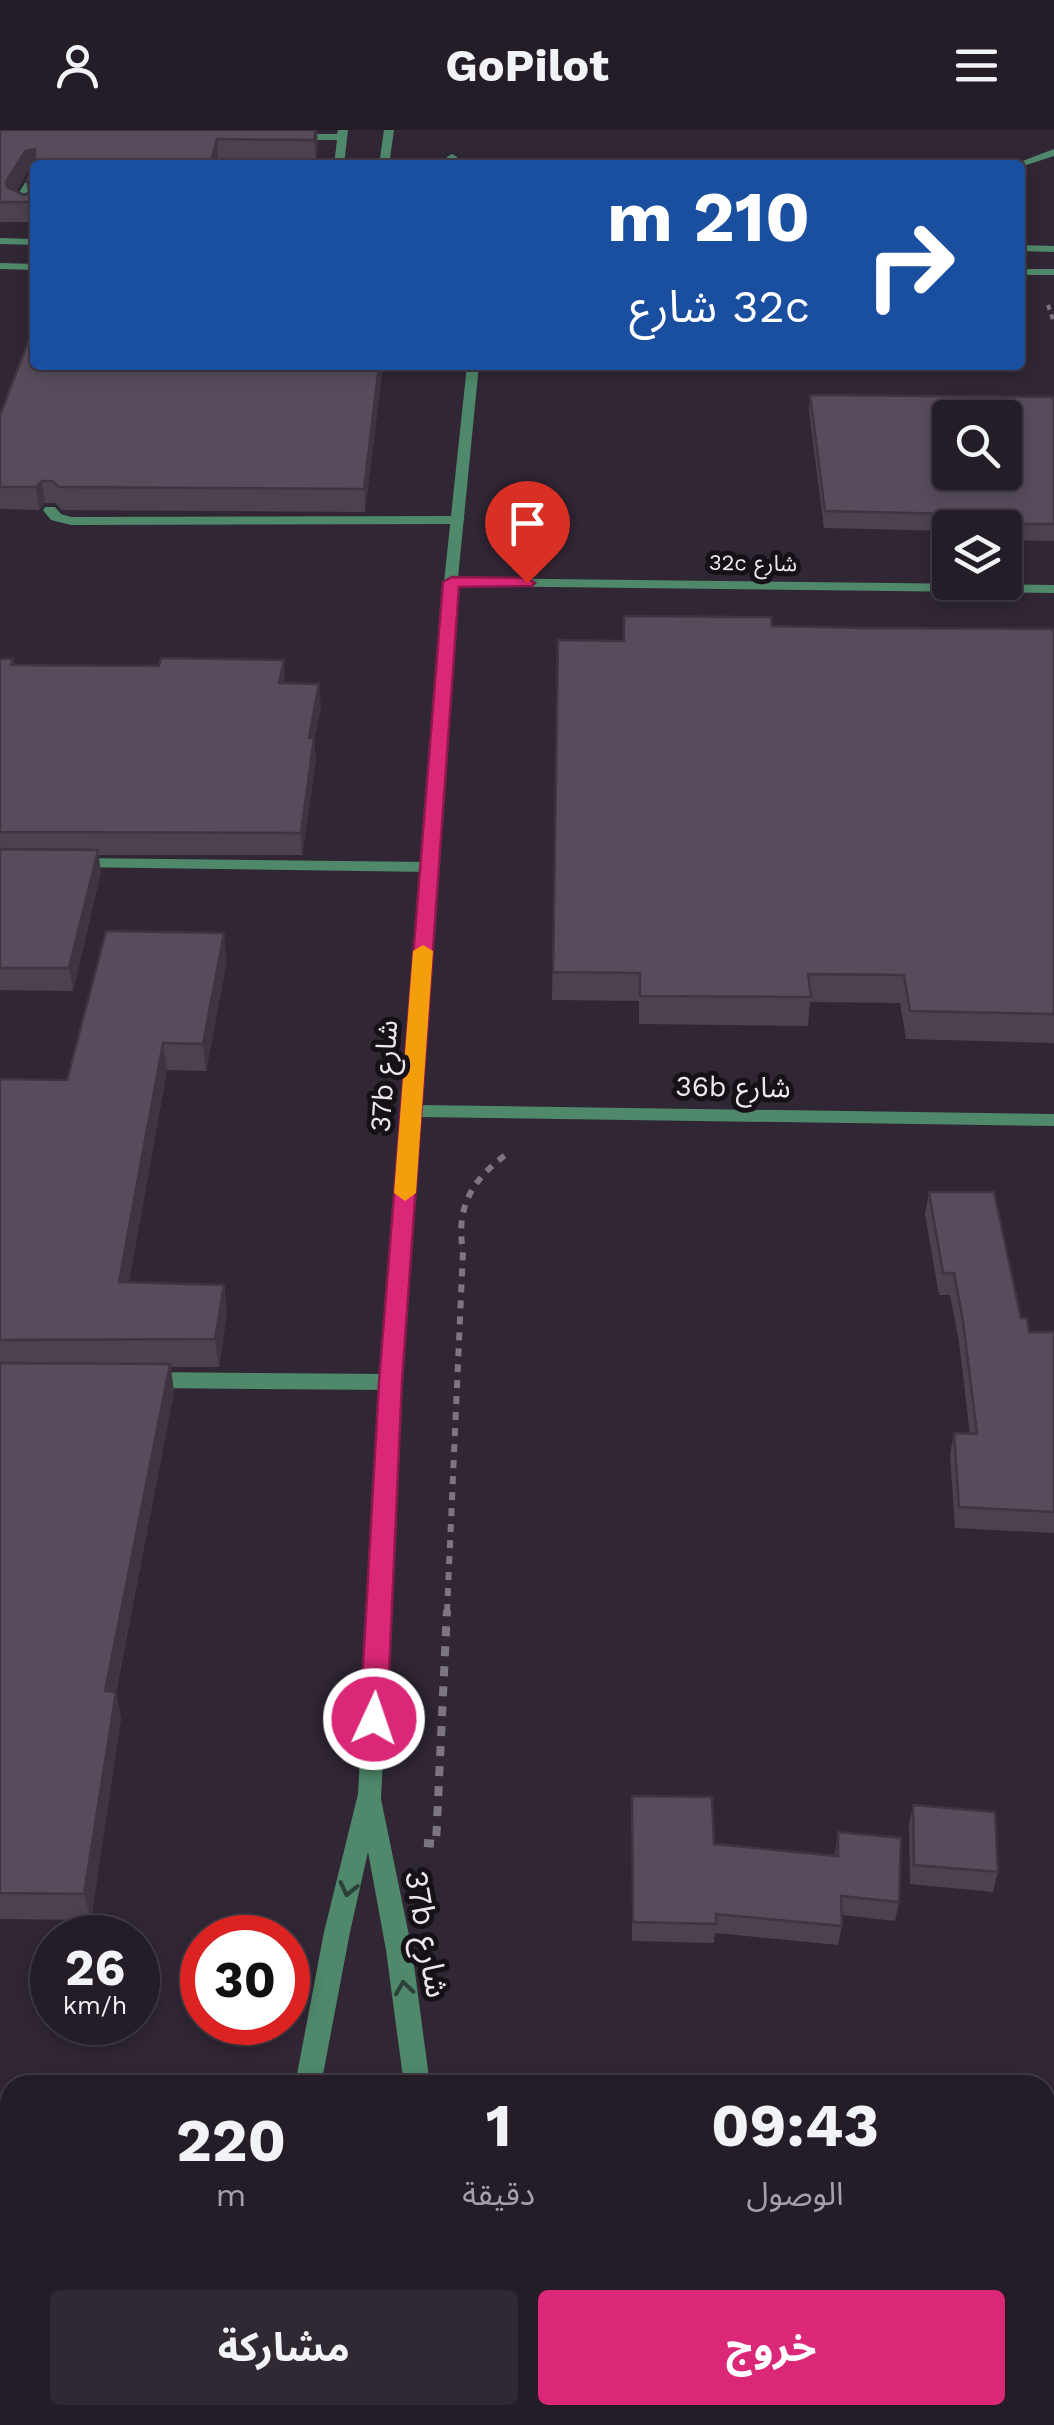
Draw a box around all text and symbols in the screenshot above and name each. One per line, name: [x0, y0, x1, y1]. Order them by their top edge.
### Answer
icon: person: [50, 38, 105, 93]
icon: menu: [949, 38, 1004, 93]
text: GoPilot: [445, 39, 609, 92]
text: 210 m: [607, 176, 810, 258]
icon: right: [845, 200, 975, 330]
text: 32c شارع: [629, 280, 810, 333]
map controls: [932, 400, 1022, 600]
button: search: [932, 400, 1022, 490]
pin: [485, 481, 570, 584]
icon: arrive: [500, 496, 555, 551]
button: layers: [932, 510, 1022, 600]
street label: 32c شارع: [709, 550, 797, 580]
street label: 37b شارع: [364, 1019, 408, 1134]
street label: 36b شارع: [675, 1069, 791, 1109]
position arrow: [322, 1667, 426, 1771]
street label: 37b شارع: [392, 1867, 457, 2002]
one-way arrow: [339, 1880, 360, 1897]
speed limit sign: 30: [180, 1915, 310, 2045]
text: 26: [65, 1938, 125, 1997]
one-way arrow: [394, 1980, 415, 1997]
text: km/h: [63, 1991, 127, 2020]
text: 1: [486, 2090, 512, 2161]
text: 09:43: [711, 2090, 879, 2161]
text: 220: [176, 2105, 286, 2176]
text: دقيقة: [462, 2175, 535, 2213]
text: الوصول: [746, 2175, 844, 2213]
text: m: [216, 2176, 246, 2214]
button: مشاركة: [50, 2290, 518, 2405]
button: خروج: [538, 2290, 1005, 2405]

